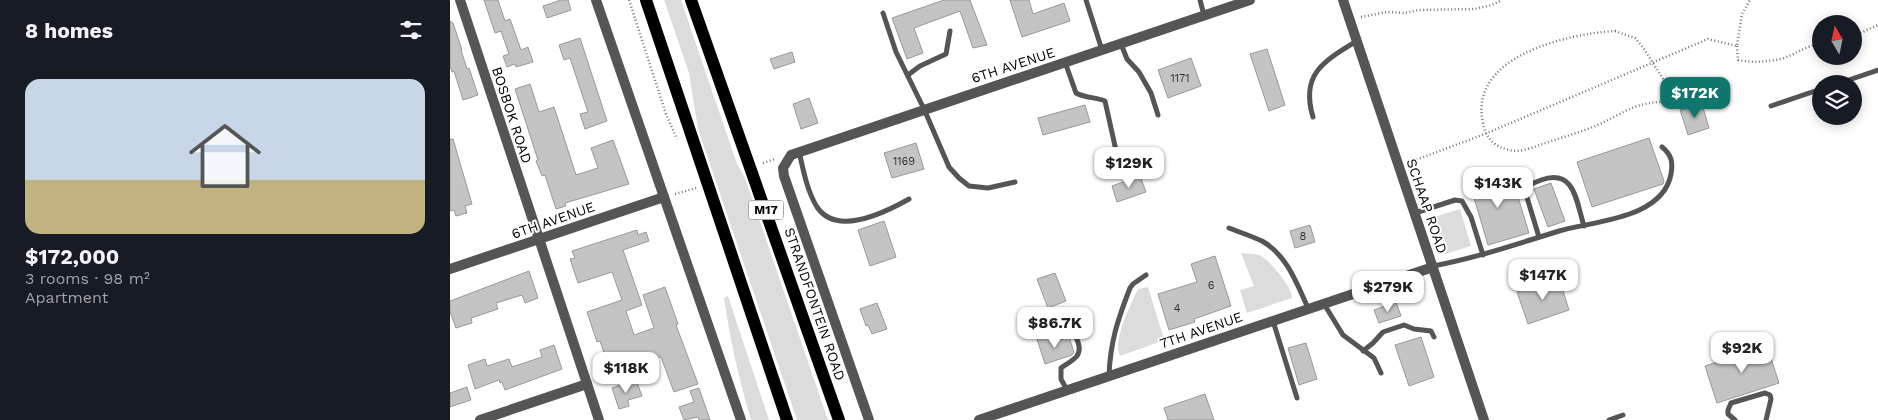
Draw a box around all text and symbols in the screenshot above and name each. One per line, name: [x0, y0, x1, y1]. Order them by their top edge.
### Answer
north arrow: [1812, 15, 1862, 65]
map controls: [1812, 15, 1862, 125]
icon: filters: [397, 16, 425, 44]
text: 8 homes: [25, 18, 113, 43]
street label: 6TH AVENUE: [969, 44, 1057, 86]
street label: BOSBOK ROAD: [489, 65, 535, 165]
house number: 1171: [1170, 72, 1190, 85]
button: layers: [1812, 75, 1862, 125]
pin: $172K: [1660, 76, 1730, 119]
text: $172K: [1671, 83, 1719, 102]
icon: home: [180, 111, 270, 201]
pin: $129K: [1094, 146, 1164, 189]
text: $129K: [1105, 153, 1153, 172]
house number: 1169: [893, 155, 915, 168]
street label: SCHAAP ROAD: [1403, 157, 1451, 255]
pin: $143K: [1463, 166, 1533, 209]
text: $143K: [1474, 173, 1522, 192]
street label: 6TH AVENUE: [509, 198, 597, 242]
road number: M17: [748, 200, 784, 220]
street label: STRANDFONTEIN ROAD: [781, 226, 849, 382]
house number: 8: [1300, 230, 1307, 243]
text: $172,000: [25, 244, 119, 269]
pin: $147K: [1508, 258, 1578, 301]
text: $147K: [1519, 265, 1567, 284]
text: 3 rooms · 98 m²: [25, 269, 150, 288]
pin: $279K: [1353, 270, 1423, 313]
text: $279K: [1363, 277, 1413, 296]
house number: 6: [1208, 279, 1215, 292]
text: Apartment: [25, 288, 108, 307]
house number: 4: [1174, 302, 1181, 315]
pin: $86.7K: [1014, 306, 1096, 349]
street label: 7TH AVENUE: [1158, 308, 1244, 352]
text: $86.7K: [1028, 313, 1082, 332]
pin: $92K: [1712, 332, 1772, 374]
text: $92K: [1722, 338, 1762, 357]
pin: $118K: [591, 352, 661, 394]
text: $118K: [603, 358, 649, 377]

